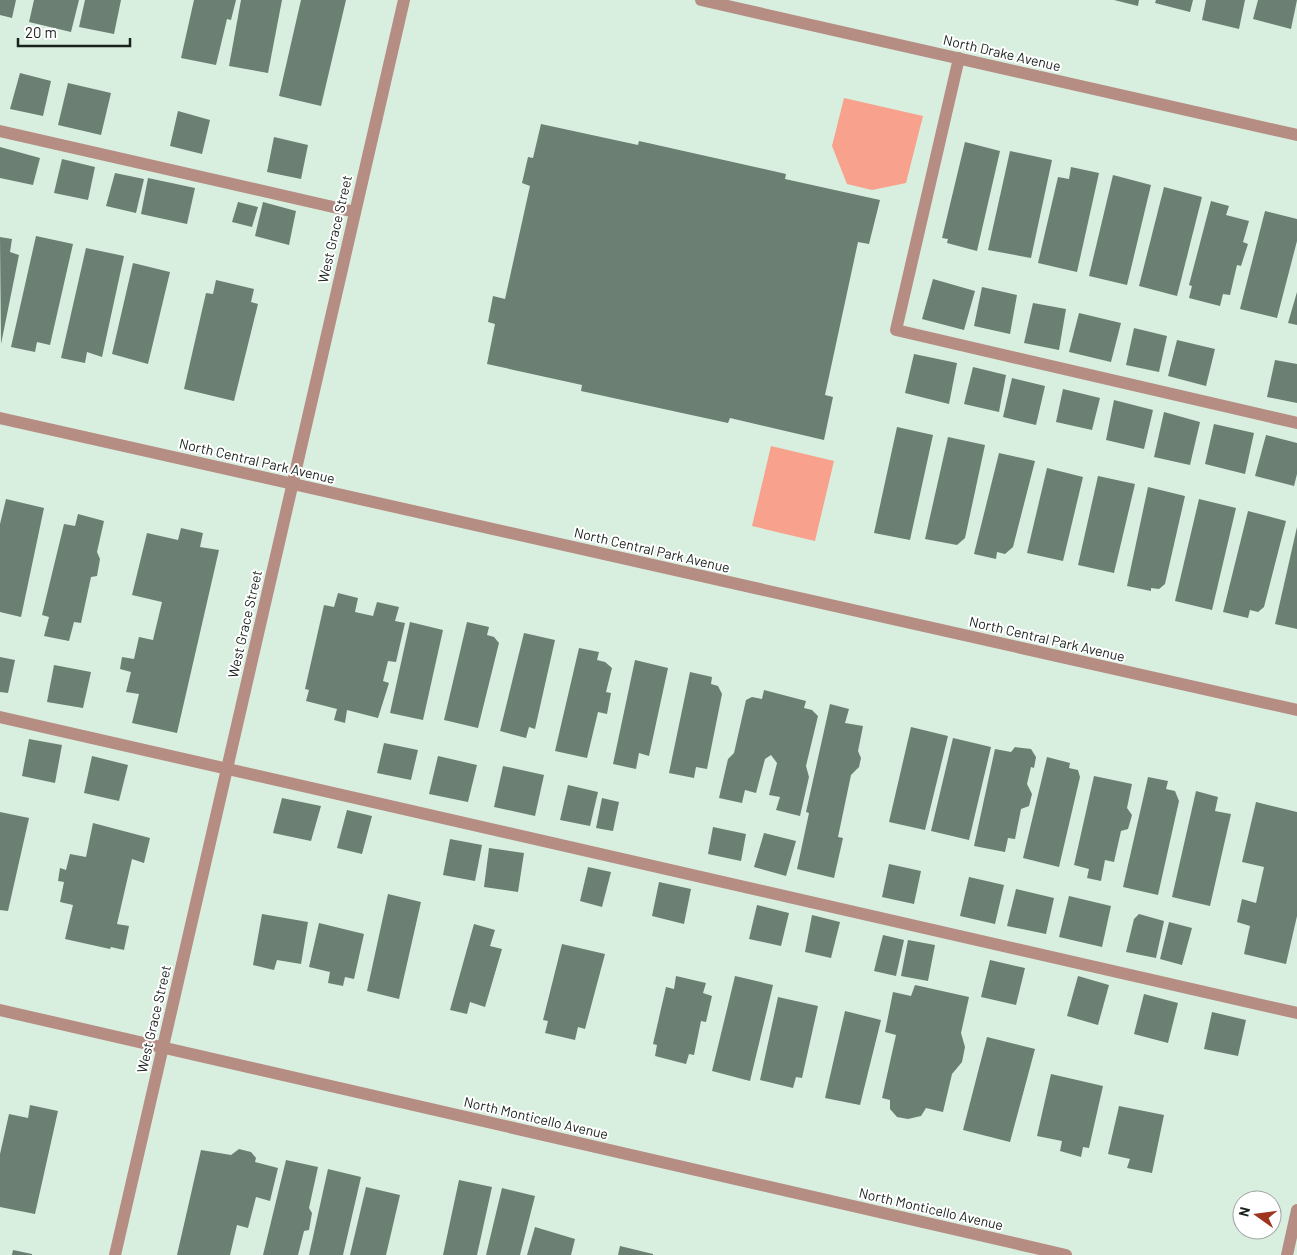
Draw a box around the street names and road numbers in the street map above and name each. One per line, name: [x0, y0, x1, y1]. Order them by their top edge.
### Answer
street label: North Drake Avenue: [942, 31, 1063, 74]
street label: West Grace Street: [314, 173, 355, 284]
street label: North Central Park Avenue: [178, 434, 337, 487]
street label: North Central Park Avenue: [573, 523, 732, 576]
street label: West Grace Street: [224, 568, 265, 679]
street label: North Central Park Avenue: [968, 612, 1127, 665]
street label: West Grace Street: [133, 963, 174, 1074]
street label: North Monticello Avenue: [462, 1093, 610, 1142]
street label: North Monticello Avenue: [857, 1184, 1005, 1233]

